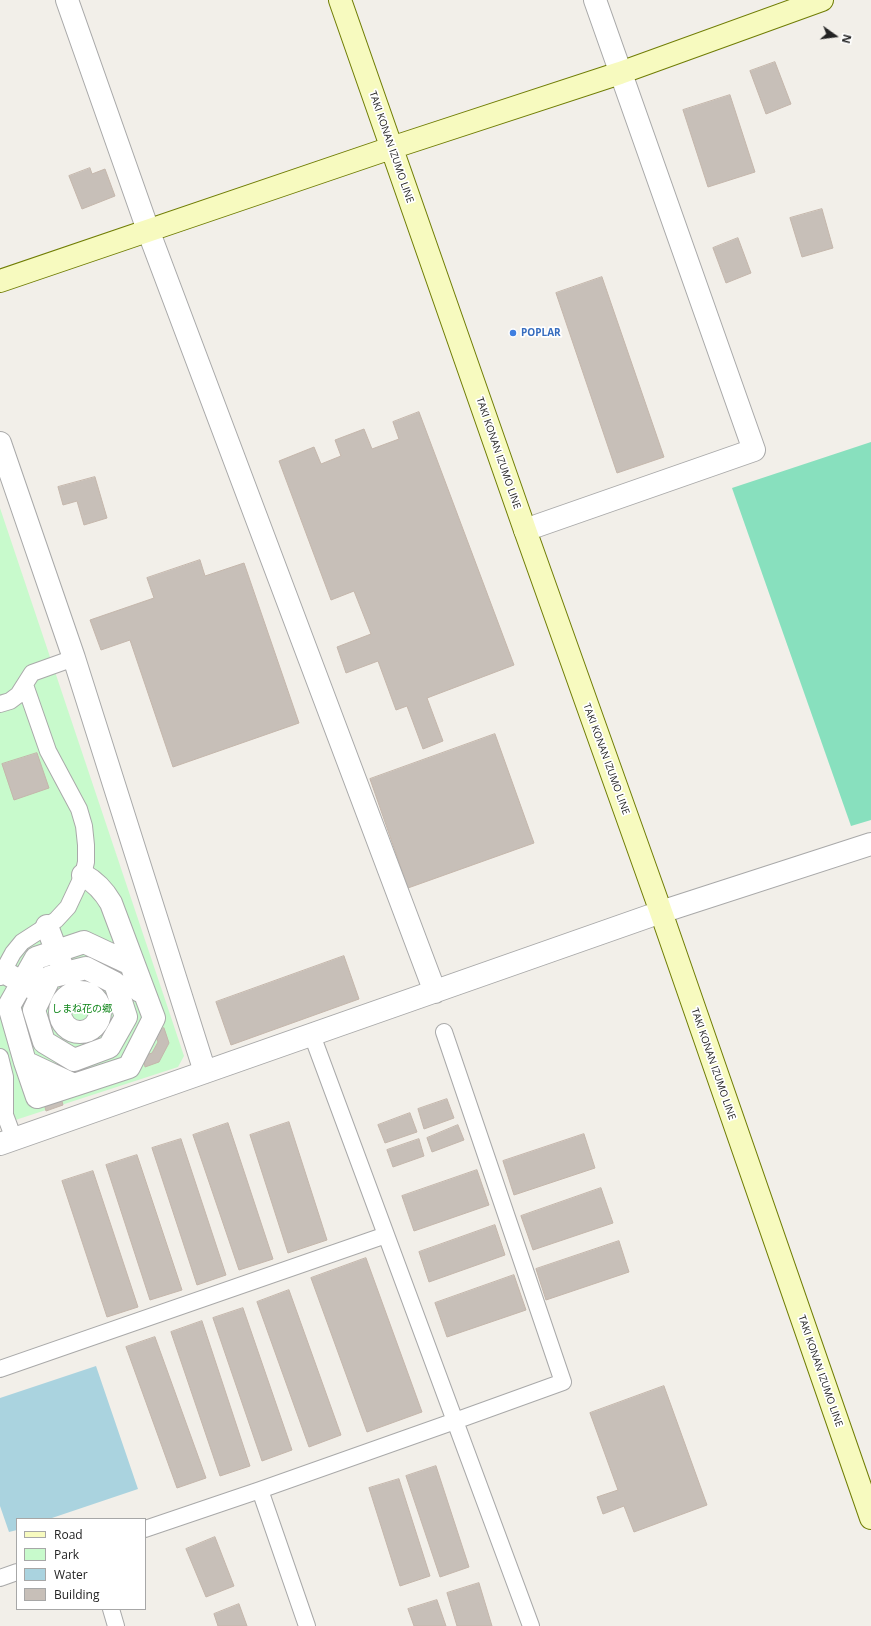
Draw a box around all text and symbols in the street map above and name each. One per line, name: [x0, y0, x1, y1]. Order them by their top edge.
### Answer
north arrow: [815, 16, 855, 56]
text: N: [839, 33, 855, 45]
street label: TAKI KONAN IZUMO LINE: [366, 89, 416, 205]
place label: POPLAR: [521, 327, 561, 339]
marker: POPLAR: [508, 328, 518, 338]
street label: TAKI KONAN IZUMO LINE: [473, 395, 523, 511]
street label: TAKI KONAN IZUMO LINE: [580, 702, 632, 816]
park label: しまね花の郷: [52, 1003, 112, 1015]
street label: TAKI KONAN IZUMO LINE: [688, 1006, 738, 1122]
street label: TAKI KONAN IZUMO LINE: [795, 1313, 845, 1429]
legend: [16, 1518, 146, 1610]
text: Road: [54, 1526, 83, 1543]
text: Park: [54, 1546, 79, 1563]
text: Water: [54, 1566, 88, 1583]
text: Building: [54, 1586, 99, 1603]

